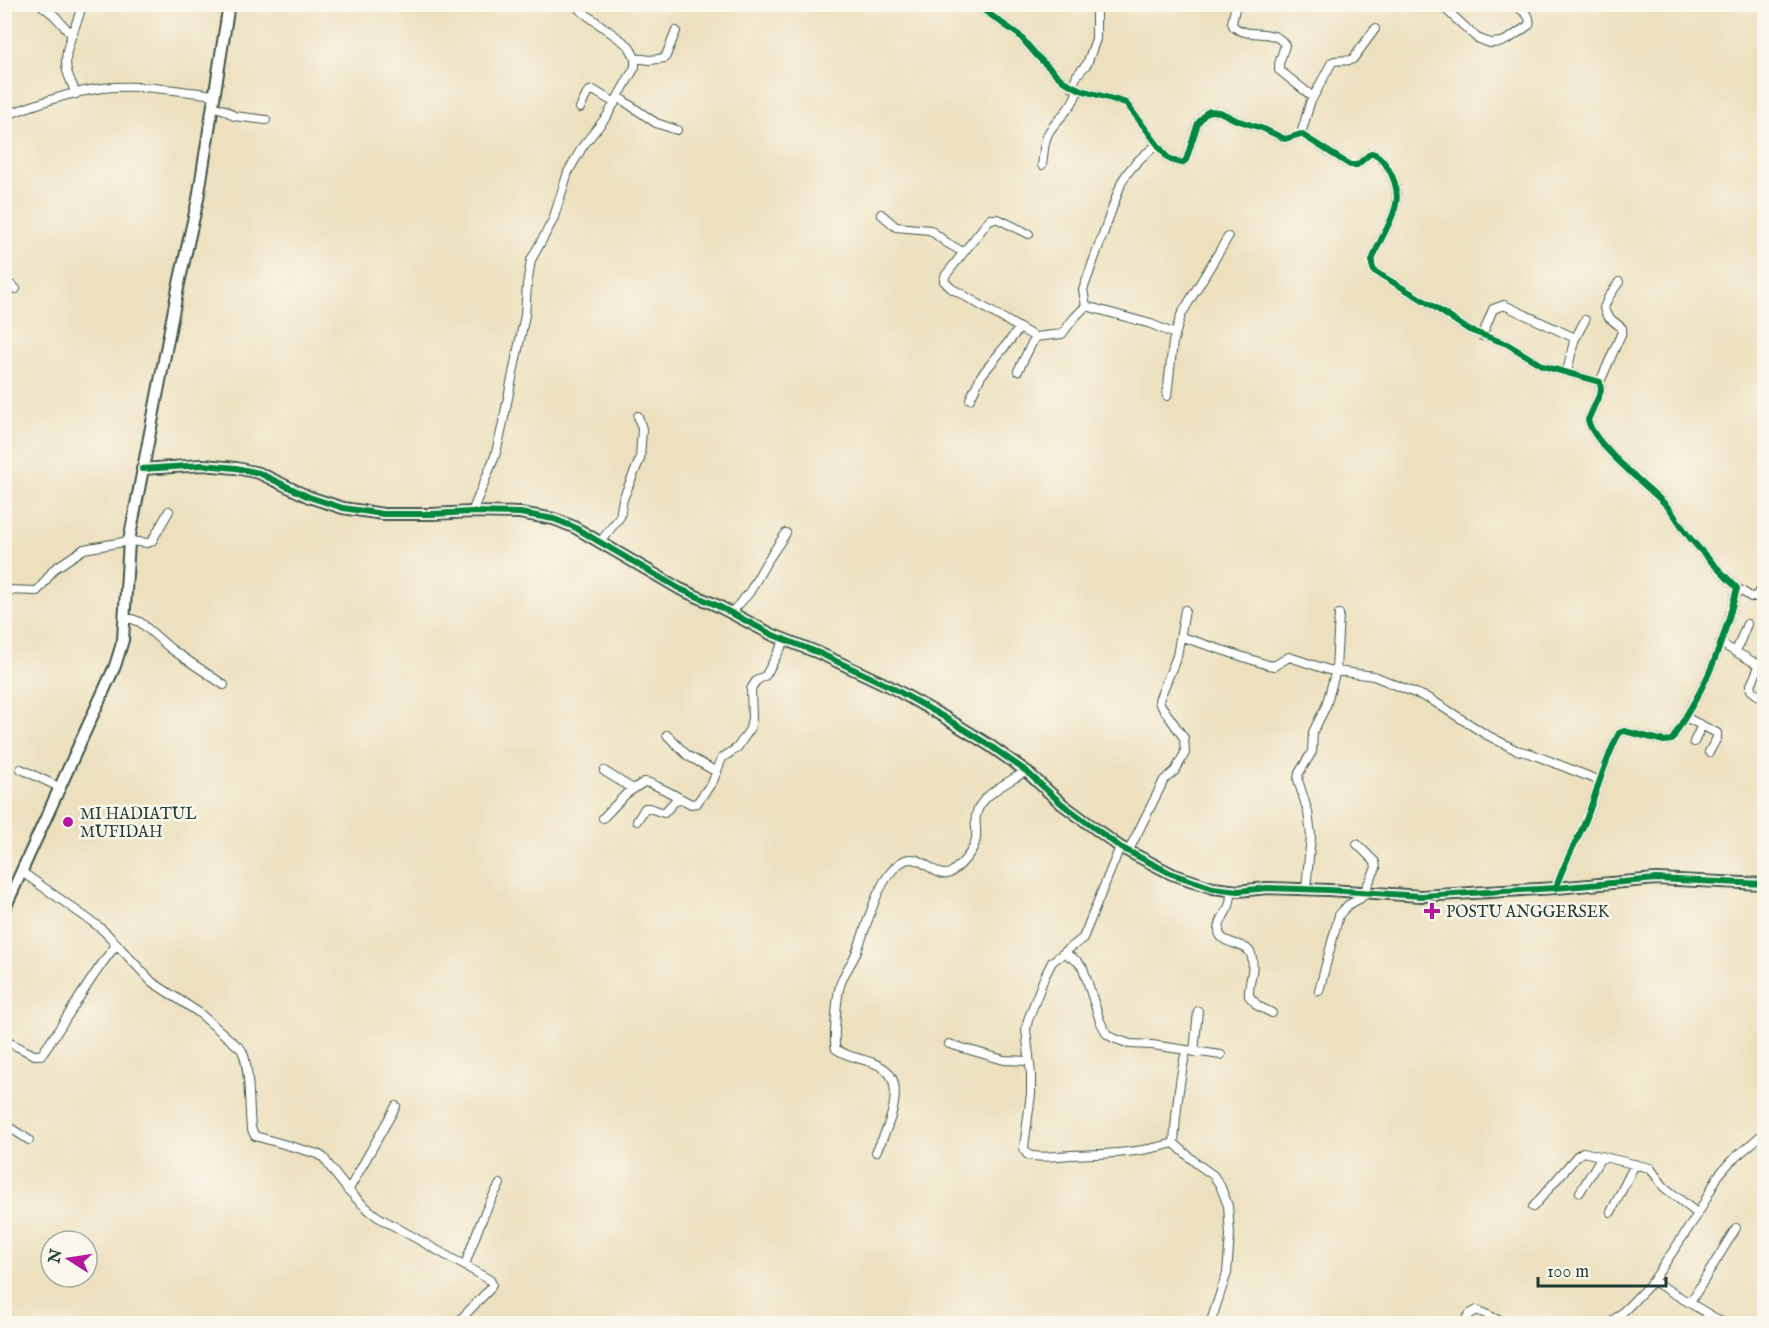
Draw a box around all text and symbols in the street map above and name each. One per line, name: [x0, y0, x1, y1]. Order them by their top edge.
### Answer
place label: MI HADIATUL MUFIDAH: [80, 805, 197, 843]
marker: MI HADIATUL MUFIDAH: [61, 815, 75, 829]
marker: POSTU ANGGERSEK: [1423, 902, 1441, 920]
place label: POSTU ANGGERSEK: [1446, 903, 1610, 923]
north arrow: [39, 1229, 99, 1289]
text: N: [45, 1247, 68, 1266]
scale bar: [1538, 1250, 1666, 1288]
text: 100 m: [1547, 1261, 1589, 1284]

